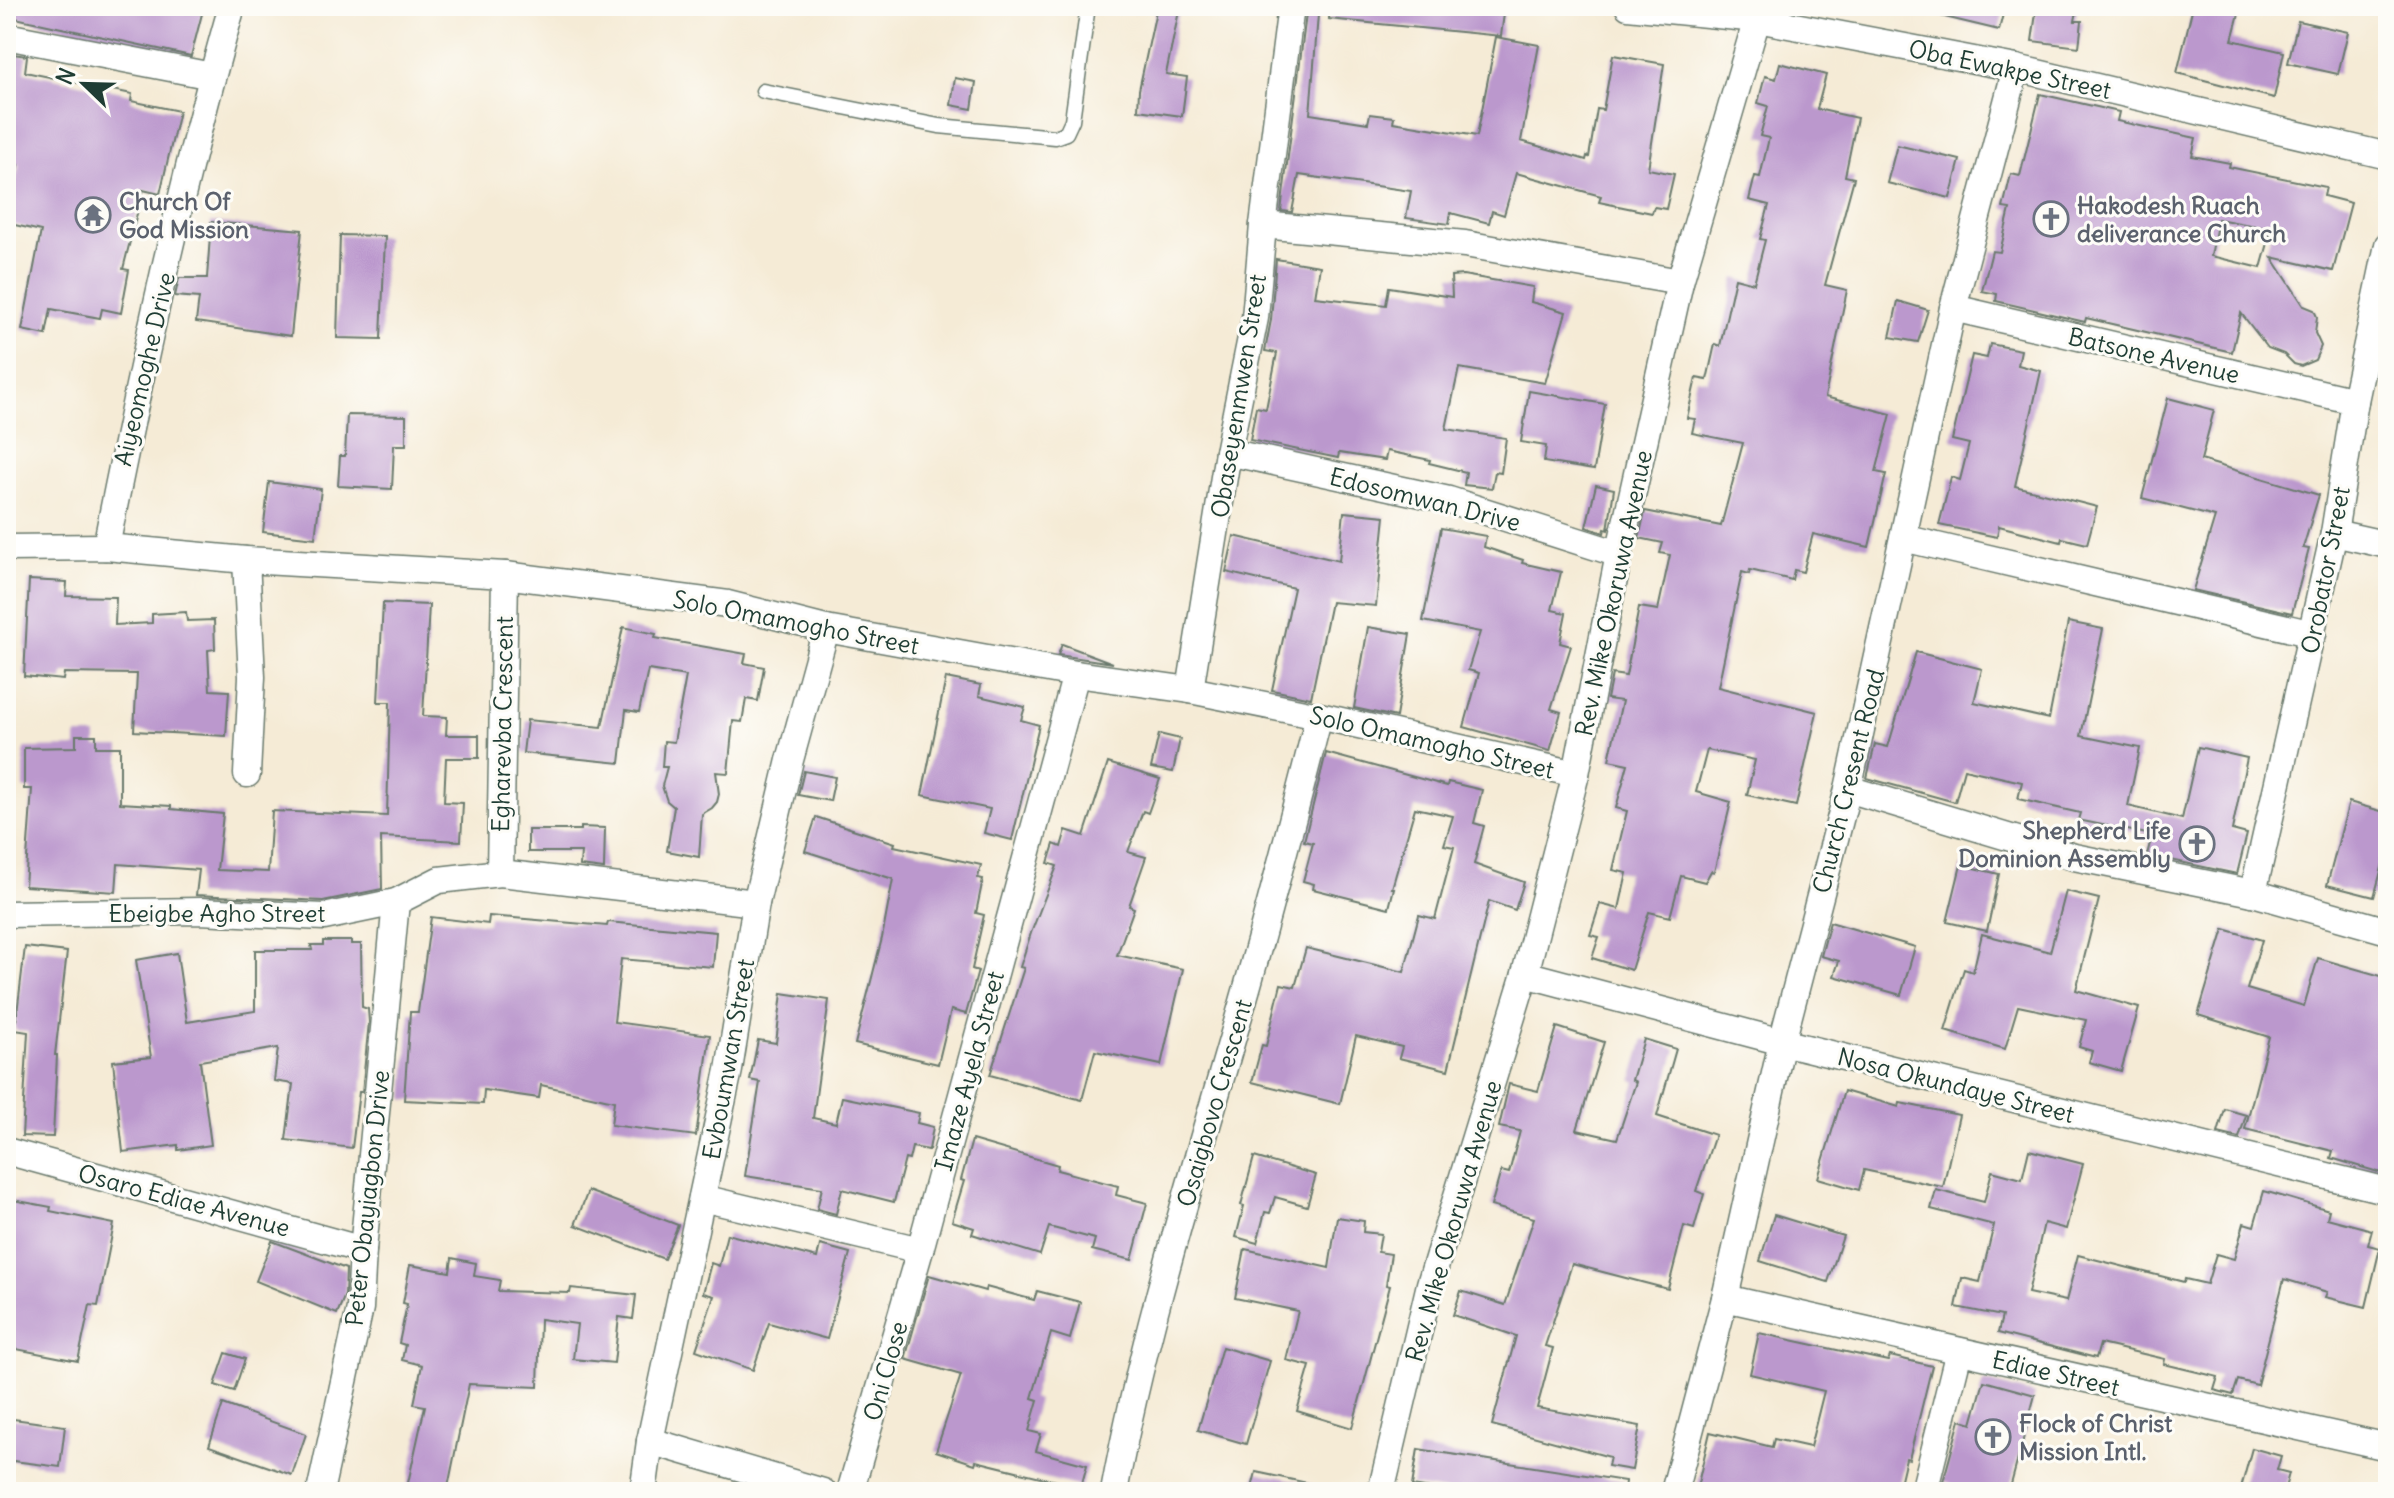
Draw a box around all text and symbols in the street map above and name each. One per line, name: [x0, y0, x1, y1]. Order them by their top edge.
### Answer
street label: Oba Ewakpe Street: [1906, 33, 2114, 105]
north arrow: [44, 44, 124, 124]
text: N: [50, 64, 81, 89]
place label: Church Of God Mission: [119, 186, 249, 244]
place label: Hakodesh Ruach deliverance Church: [2077, 190, 2286, 248]
temple icon: Church Of God Mission: [74, 196, 112, 234]
church icon: Hakodesh Ruach deliverance Church: [2032, 200, 2070, 238]
street label: Aiyeomoghe Drive: [107, 269, 181, 469]
street label: Obaseyenmwen Street: [1204, 272, 1272, 520]
street label: Batsone Avenue: [2065, 321, 2243, 389]
street label: Rev. Mike Okoruwa Avenue: [1568, 447, 1658, 739]
street label: Edosomwan Drive: [1326, 461, 1524, 537]
street label: Orobator Street: [2294, 484, 2356, 656]
street label: Solo Omamogho Street: [671, 583, 921, 661]
street label: Egharevba Crescent: [485, 616, 519, 832]
street label: Church Cresent Road: [1806, 666, 1890, 896]
street label: Solo Omamogho Street: [1307, 699, 1557, 785]
place label: Shepherd Life Dominion Assembly: [1958, 815, 2171, 873]
church icon: Shepherd Life Dominion Assembly: [2178, 825, 2216, 863]
street label: Ebeigbe Agho Street: [109, 898, 325, 928]
street label: Evboumwan Street: [696, 956, 760, 1162]
street label: Imaze Ayela Street: [928, 968, 1010, 1174]
street label: Osaigbovo Crescent: [1170, 996, 1258, 1210]
street label: Nosa Okundaye Street: [1835, 1041, 2077, 1129]
street label: Peter Obayiagbon Drive: [339, 1069, 395, 1327]
street label: Rev. Mike Okoruwa Avenue: [1398, 1077, 1508, 1365]
street label: Osaro Ediae Avenue: [75, 1157, 293, 1243]
street label: Oni Close: [857, 1318, 913, 1424]
street label: Ediae Street: [1990, 1344, 2122, 1402]
place label: Flock of Christ Mission Intl.: [2019, 1408, 2173, 1466]
church icon: Flock of Christ Mission Intl.: [1974, 1418, 2012, 1456]

